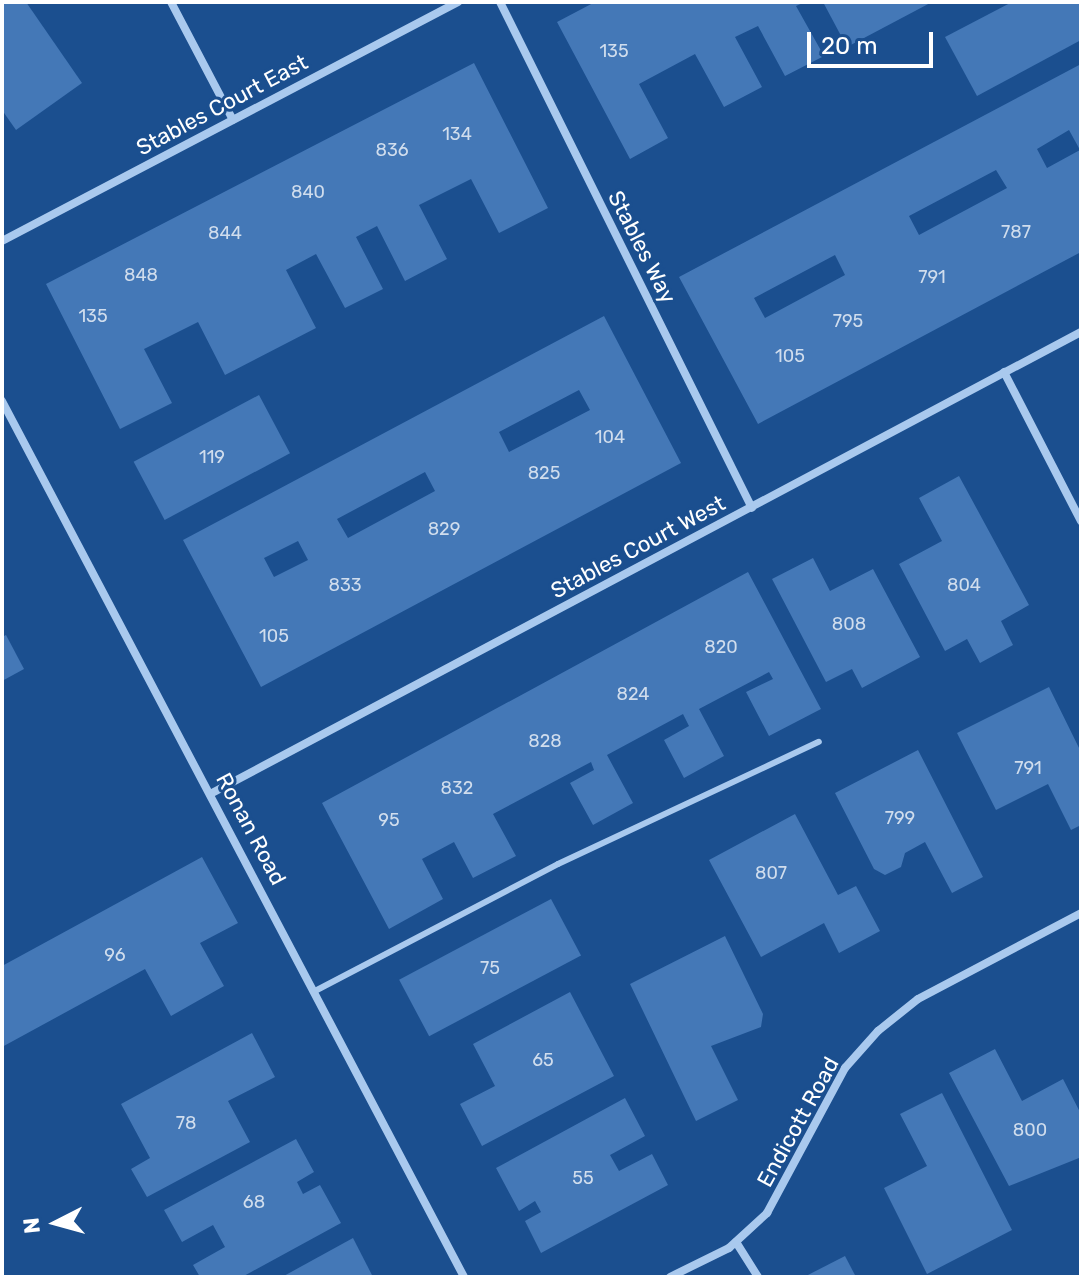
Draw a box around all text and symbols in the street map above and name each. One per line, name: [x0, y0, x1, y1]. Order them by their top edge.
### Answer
scale bar: [811, 16, 937, 66]
text: 20 m: [821, 32, 878, 60]
house number: 135: [599, 40, 629, 62]
street label: Stables Court East: [132, 49, 312, 161]
house number: 134: [442, 123, 472, 145]
house number: 836: [375, 139, 409, 161]
house number: 840: [291, 181, 325, 203]
street label: Stables Way: [602, 186, 682, 308]
house number: 787: [1001, 221, 1031, 243]
house number: 844: [208, 222, 242, 244]
house number: 848: [124, 264, 158, 286]
house number: 791: [918, 266, 946, 288]
house number: 135: [78, 305, 108, 327]
house number: 795: [833, 310, 863, 332]
house number: 105: [775, 345, 805, 367]
house number: 104: [595, 426, 625, 448]
house number: 119: [199, 446, 225, 468]
house number: 825: [528, 462, 560, 484]
street label: Stables Court West: [546, 490, 730, 604]
house number: 829: [428, 518, 460, 540]
house number: 833: [328, 574, 362, 596]
house number: 804: [947, 574, 981, 596]
house number: 808: [832, 613, 866, 635]
house number: 105: [259, 625, 289, 647]
house number: 820: [704, 636, 738, 658]
house number: 824: [616, 683, 650, 705]
house number: 828: [528, 730, 562, 752]
house number: 791: [1014, 757, 1042, 779]
street label: Ronan Road: [210, 768, 292, 890]
house number: 832: [441, 777, 473, 799]
house number: 799: [885, 807, 915, 829]
house number: 95: [378, 809, 400, 831]
house number: 807: [755, 862, 787, 884]
house number: 96: [104, 944, 126, 966]
house number: 75: [480, 957, 500, 979]
house number: 65: [532, 1049, 554, 1071]
street label: Endicott Road: [751, 1052, 845, 1192]
house number: 78: [176, 1112, 196, 1134]
house number: 800: [1013, 1119, 1047, 1141]
house number: 55: [572, 1167, 594, 1189]
north arrow: [16, 1183, 96, 1263]
house number: 68: [243, 1191, 265, 1213]
text: N: [17, 1216, 46, 1235]

